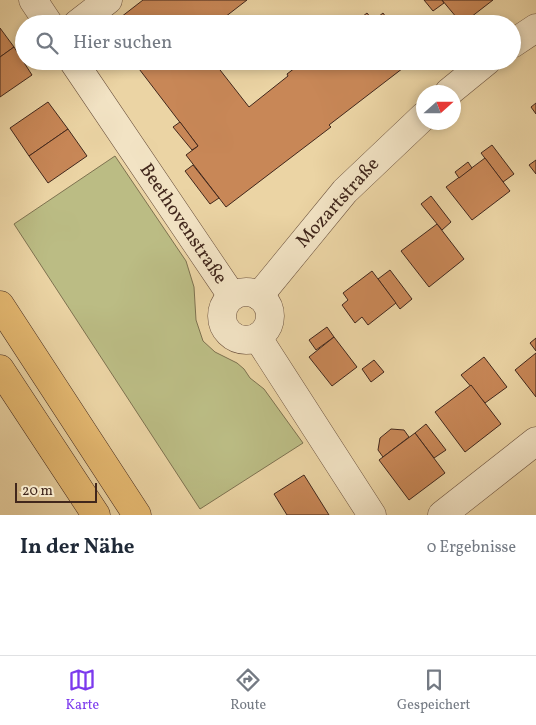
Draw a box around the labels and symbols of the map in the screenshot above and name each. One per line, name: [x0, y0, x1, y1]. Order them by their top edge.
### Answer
north arrow: [416, 85, 461, 130]
street label: Mozartstraße: [290, 152, 386, 254]
street label: Beethovenstraße: [133, 158, 233, 290]
scale bar: [15, 480, 98, 503]

